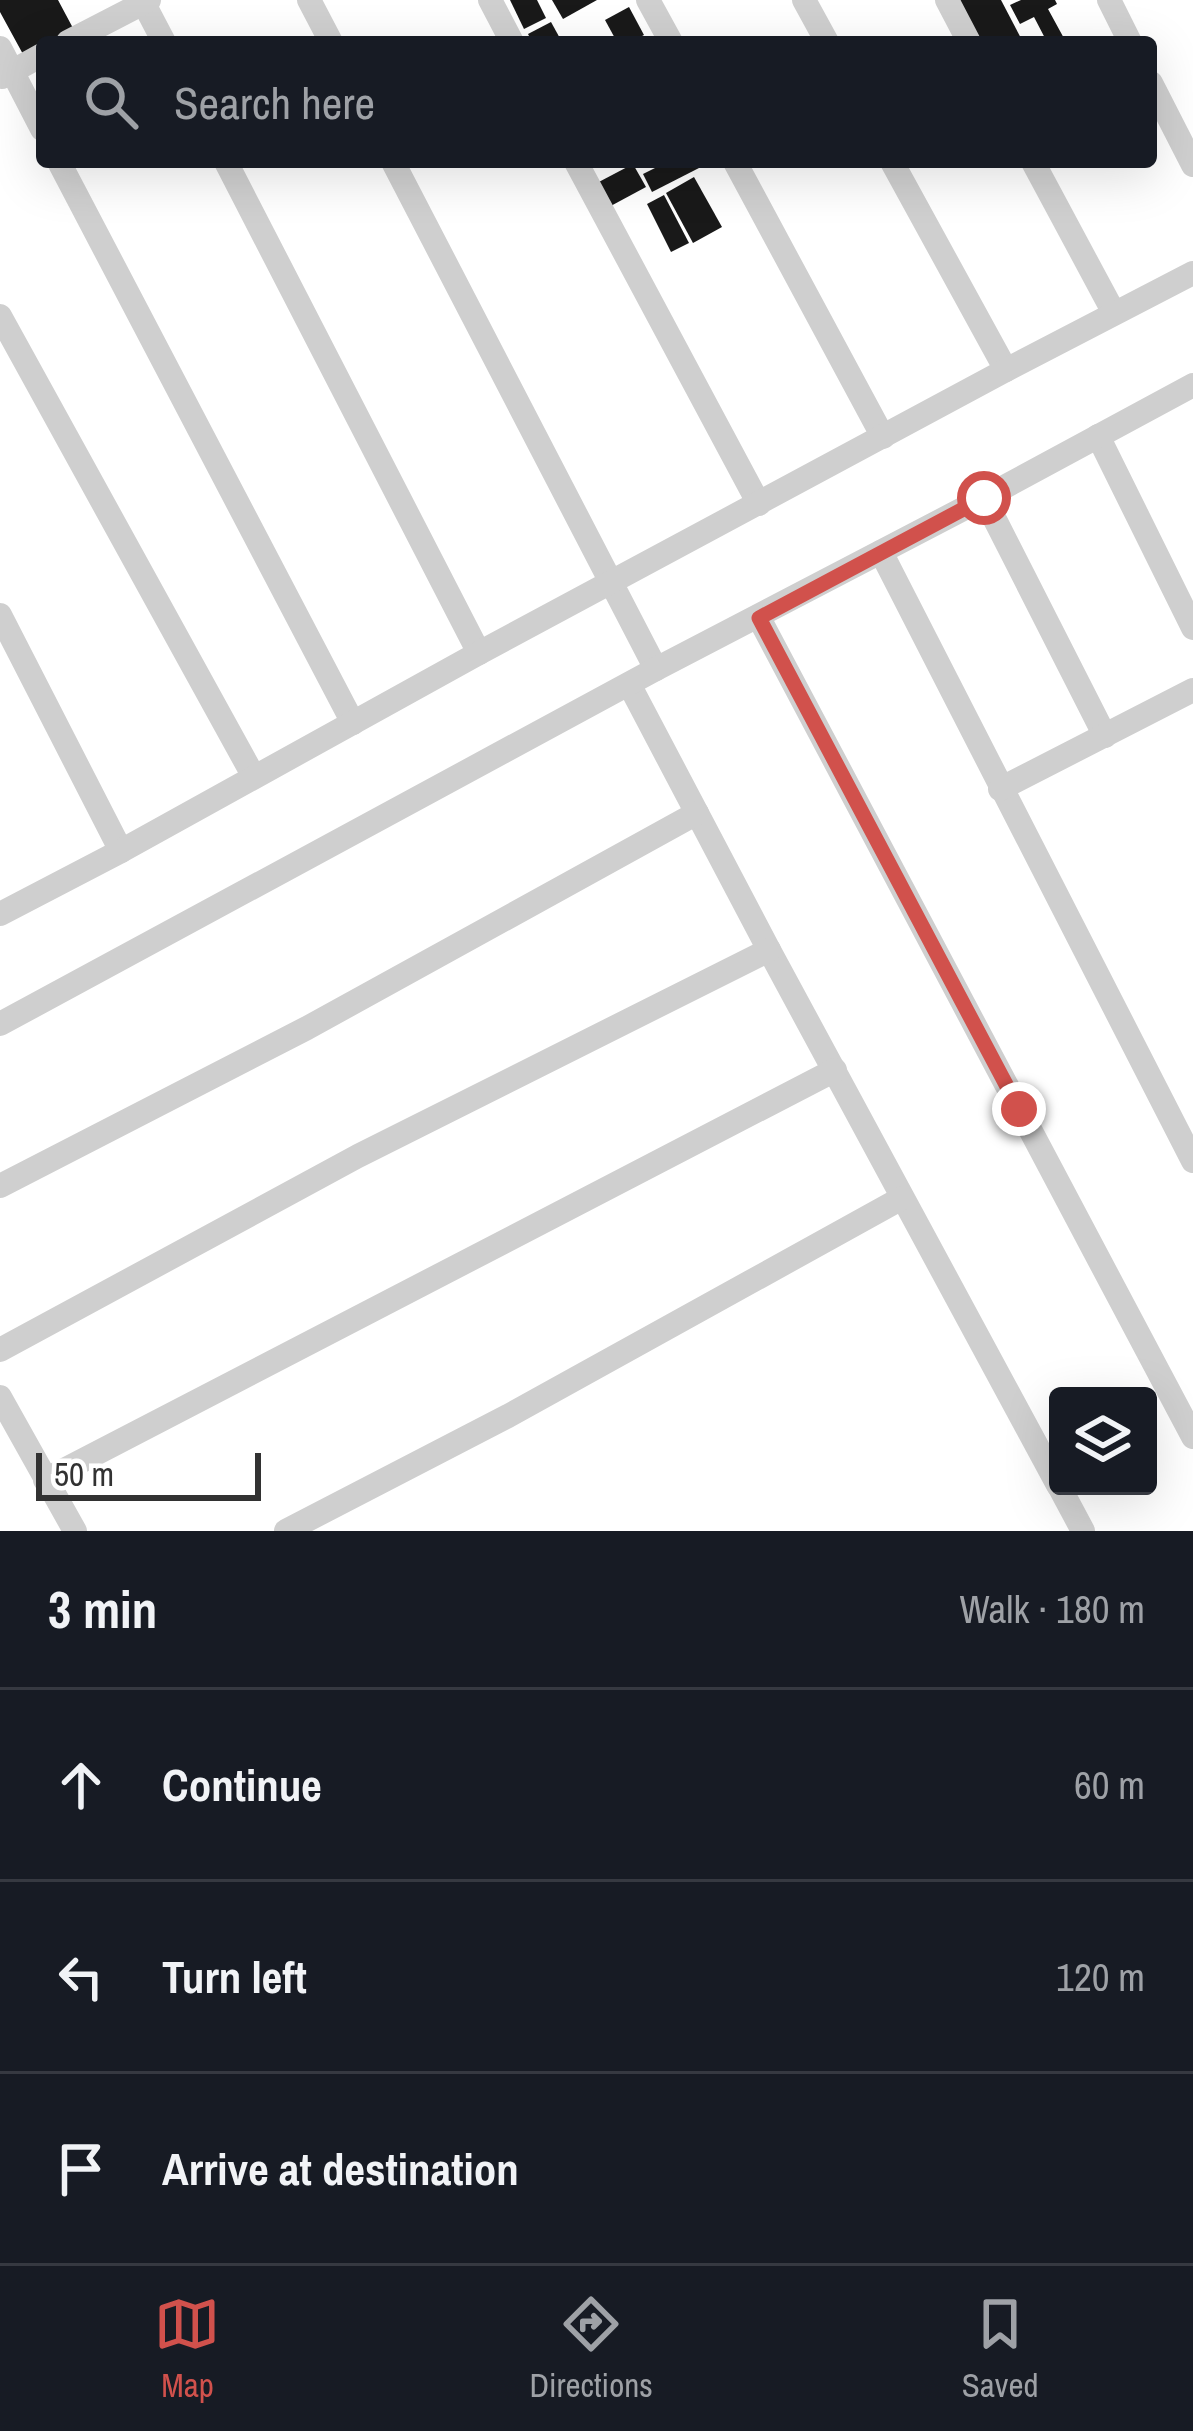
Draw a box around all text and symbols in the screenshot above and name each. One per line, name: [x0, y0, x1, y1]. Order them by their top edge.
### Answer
search box: [36, 36, 1157, 168]
icon: search: [78, 69, 144, 135]
text: Search here: [174, 72, 375, 133]
route start: [957, 471, 1011, 525]
route end: [992, 1082, 1046, 1136]
map controls: [1049, 1387, 1157, 1495]
button: layers: [1049, 1387, 1157, 1495]
scale bar: [36, 1447, 261, 1500]
text: 50 m: [54, 1452, 114, 1496]
text: 3 min: [48, 1575, 157, 1644]
text: Walk · 180 m: [960, 1583, 1145, 1635]
icon: ahead: [48, 1752, 114, 1818]
text: Continue: [162, 1754, 322, 1815]
text: 60 m: [1074, 1759, 1145, 1811]
icon: left: [48, 1944, 114, 2010]
text: Turn left: [162, 1946, 307, 2007]
text: 120 m: [1056, 1951, 1145, 2003]
icon: arrive: [48, 2136, 114, 2202]
text: Arrive at destination: [162, 2138, 519, 2199]
tab: Map: [154, 2291, 220, 2407]
tab: Directions: [529, 2291, 653, 2407]
tab: Saved: [962, 2291, 1038, 2407]

